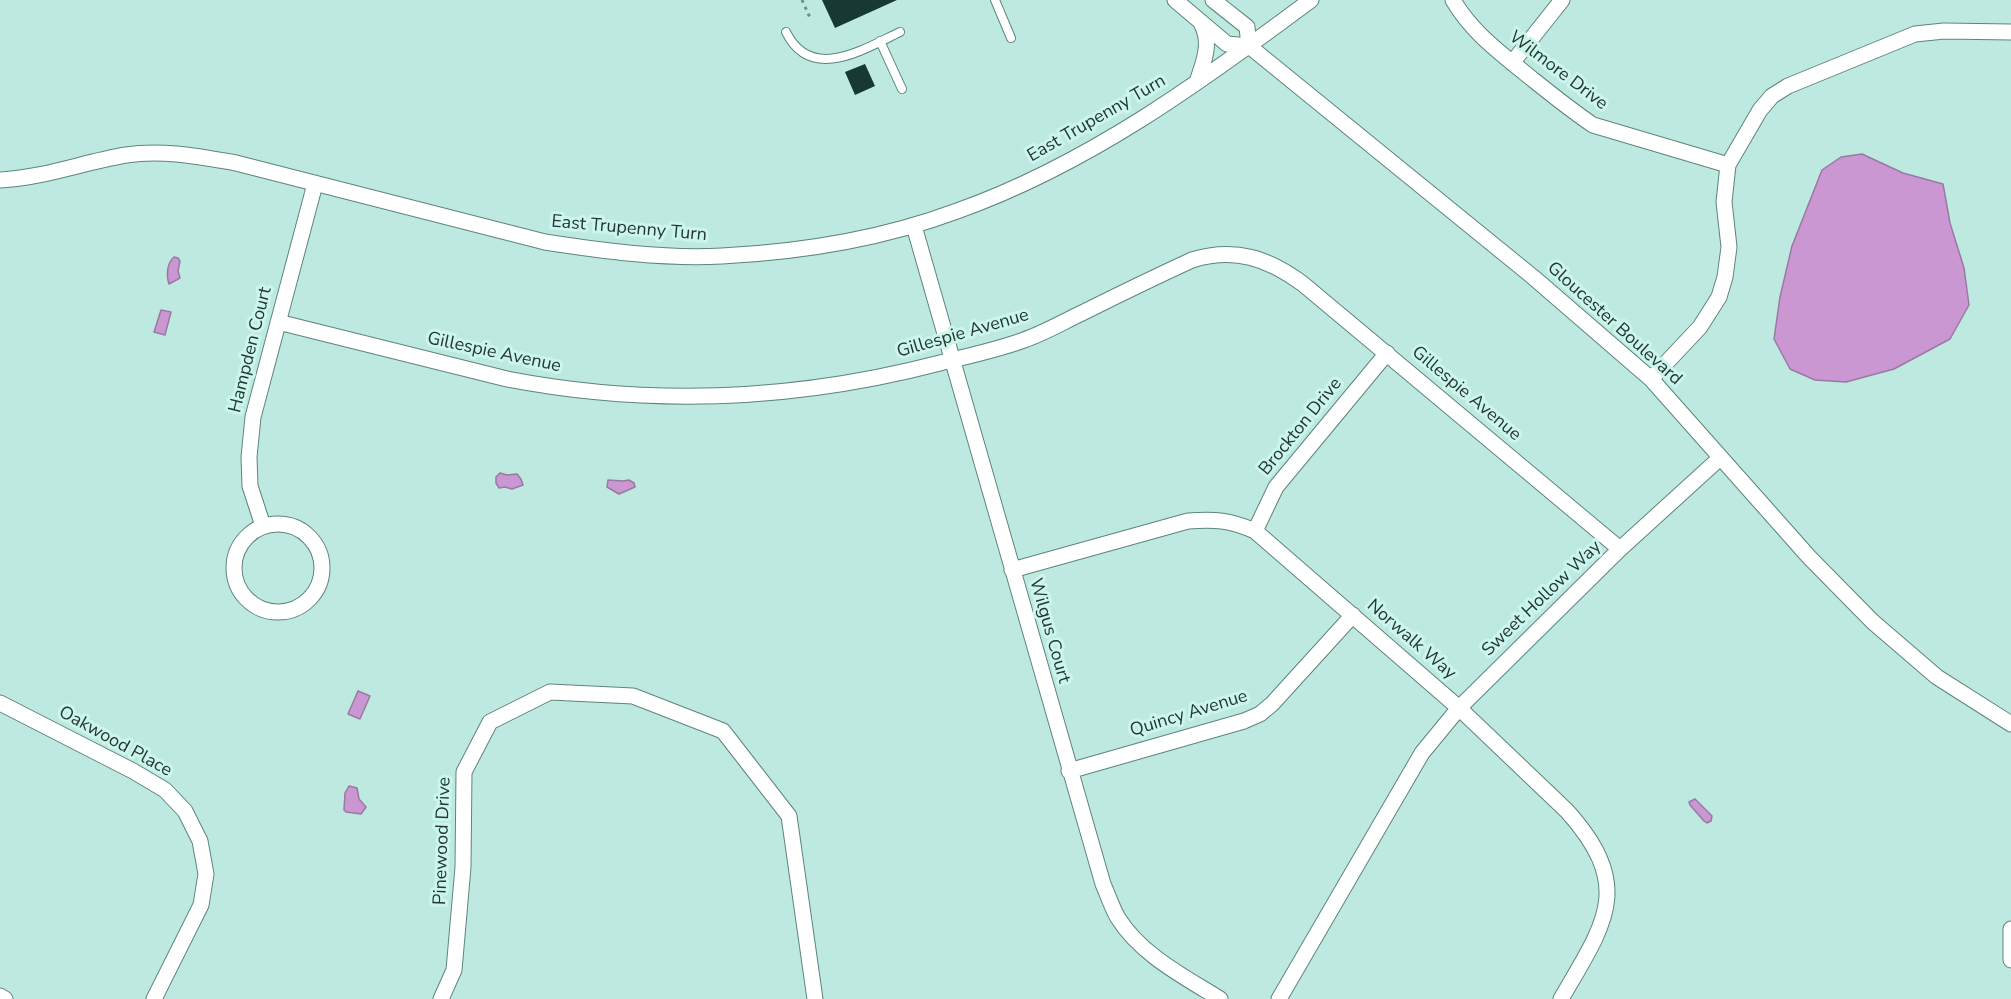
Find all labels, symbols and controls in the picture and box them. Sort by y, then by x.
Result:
street label: Wilmore Drive [1504,27,1612,115]
street label: East Trupenny Turn [1024,71,1170,167]
street label: East Trupenny Turn [550,211,708,247]
street label: Gloucester Boulevard [1542,258,1686,390]
street label: Hampden Court [225,285,277,415]
street label: Gillespie Avenue [895,305,1031,363]
street label: Gillespie Avenue [425,328,563,378]
street label: Gillespie Avenue [1407,342,1525,446]
street label: Brockton Drive [1255,374,1347,480]
street label: Sweet Hollow Way [1478,537,1606,661]
street label: Wilgus Court [1024,576,1074,686]
street label: Norwalk Way [1362,595,1460,685]
street label: Quincy Avenue [1128,686,1250,742]
street label: Oakwood Place [55,702,175,782]
street label: Pinewood Drive [430,777,456,905]

